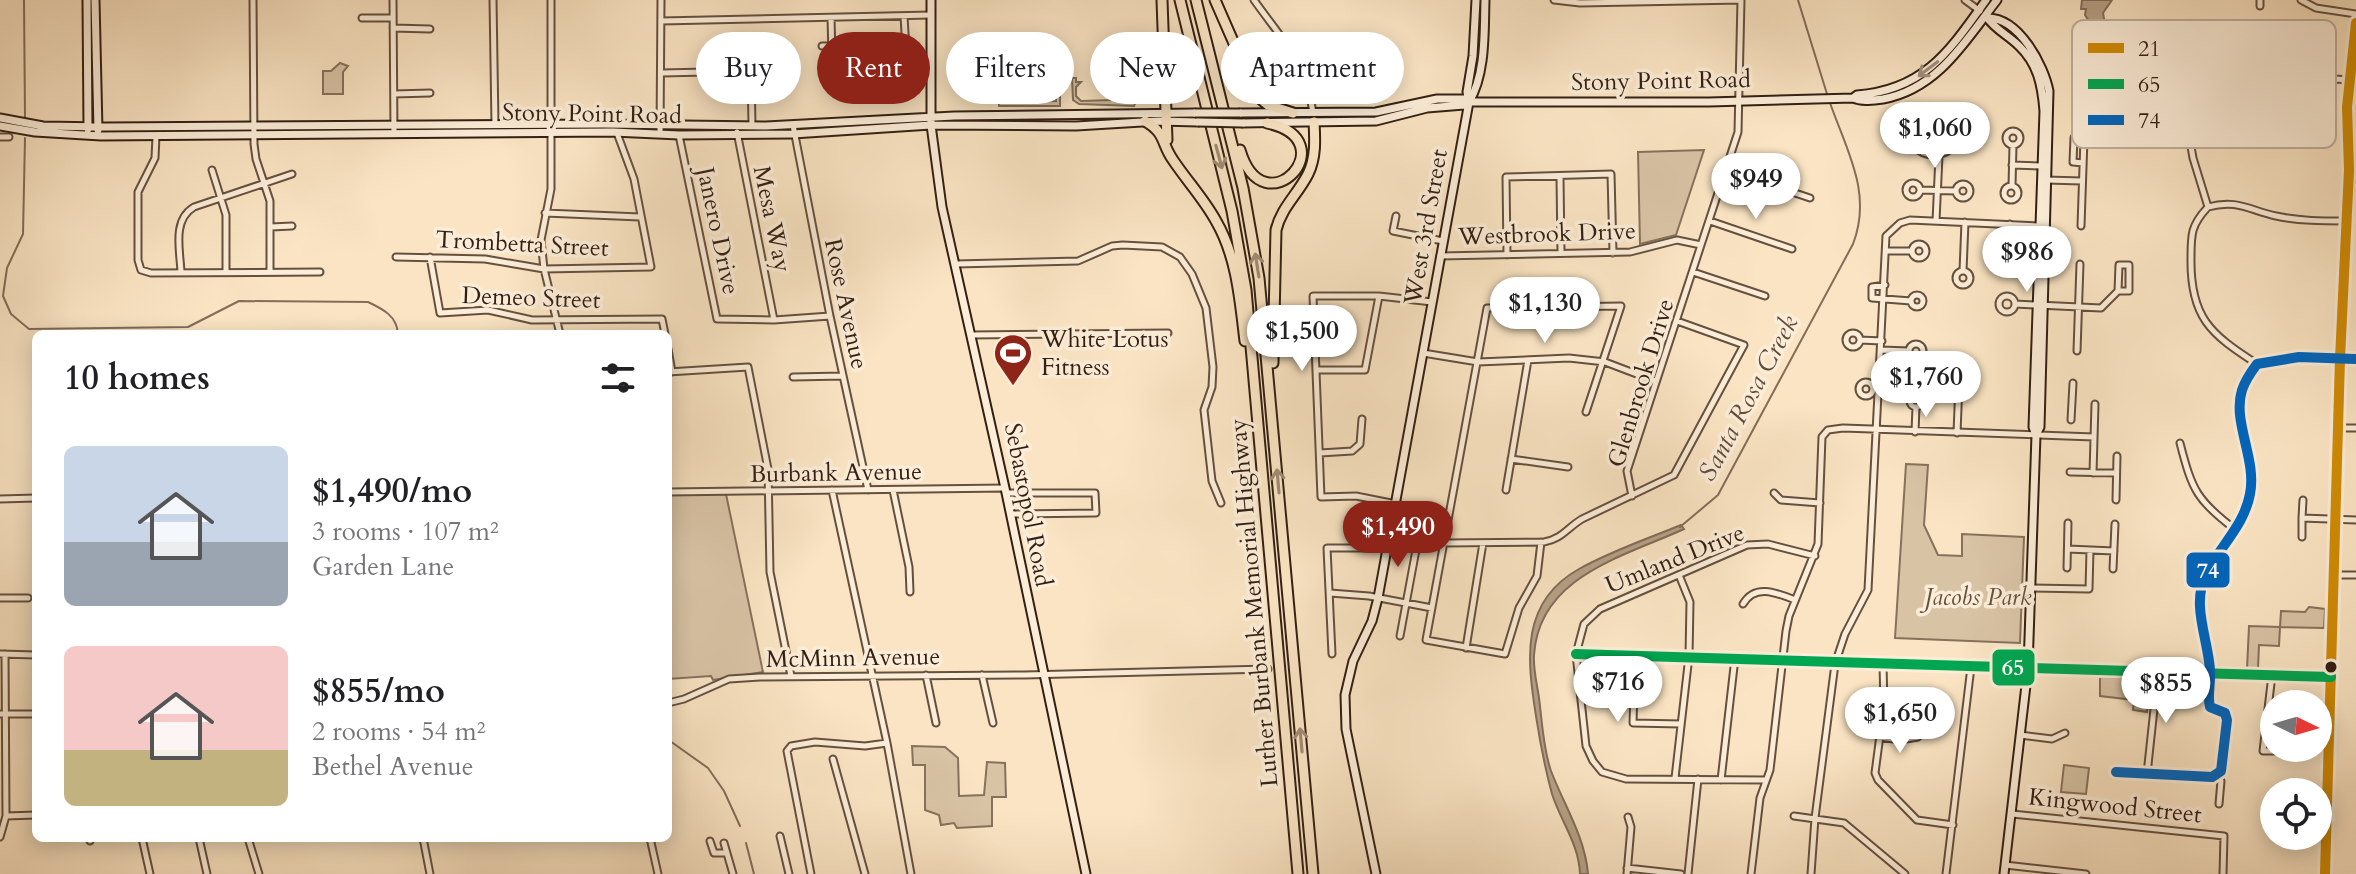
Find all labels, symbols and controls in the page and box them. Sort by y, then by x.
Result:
legend [2072,20,2336,148]
chip: Buy [696,32,801,104]
chip: Rent [817,32,930,104]
chip: Filters [946,32,1074,104]
chip: New [1090,32,1205,104]
chip: Apartment [1221,32,1404,104]
text: 21 [2138,34,2161,64]
one-way arrow [1918,60,1939,77]
street label: Stony Point Road [1571,63,1751,99]
text: 65 [2138,70,2161,100]
street label: Stony Point Road [502,96,682,132]
pin: $1,060 [1870,102,2000,170]
text: 74 [2138,106,2161,136]
text: $1,060 [1898,110,1972,145]
one-way arrow [1213,144,1228,170]
street label: West 3rd Street [1396,146,1456,308]
pin: $949 [1709,153,1803,221]
street label: Janero Drive [688,161,748,298]
text: $949 [1729,161,1783,196]
street label: Mesa Way [745,163,799,276]
street label: Westbrook Drive [1457,214,1636,254]
street label: Trombetta Street [435,223,610,265]
pin: $986 [1980,226,2074,294]
text: $986 [2000,234,2054,269]
street label: Rose Avenue [816,236,876,372]
one-way arrow [1249,253,1264,278]
pin: $1,130 [1480,277,1610,345]
street label: Demeo Street [461,279,601,317]
text: $1,130 [1508,285,1582,320]
street label: Glenbrook Drive [1600,295,1682,471]
pin: $1,500 [1237,305,1367,373]
water label: Santa Rosa Creek [1690,309,1806,487]
text: $1,500 [1265,313,1339,348]
place label: White Lotus Fitness [1040,323,1169,384]
sports icon: White Lotus Fitness [992,332,1034,387]
pin: $1,760 [1861,351,1991,419]
text: 10 homes [64,355,210,401]
icon: filters [596,356,640,400]
text: $1,760 [1889,359,1963,394]
street label: Luther Burbank Memorial Highway [1221,417,1287,789]
street label: Sebastopol Road [996,420,1060,590]
street label: Burbank Avenue [750,455,922,491]
text: $1,490/mo [312,468,472,514]
one-way arrow [1270,468,1285,495]
icon: home [128,478,224,574]
pin: $1,490 [1333,501,1463,569]
text: $1,490 [1361,509,1435,544]
text: 3 rooms · 107 m² [312,514,499,549]
street label: Umland Drive [1601,516,1749,602]
text: Garden Lane [312,549,454,584]
line badge: 74 [2185,551,2231,589]
text: 74 [2197,556,2219,586]
park label: Jacobs Park [1919,581,2032,614]
street label: McMinn Avenue [765,640,941,676]
line badge: 65 [1991,648,2036,687]
text: 65 [2002,653,2024,683]
pin: $716 [1571,656,1665,724]
pin: $855 [2119,657,2213,725]
unlabelled marker [2323,659,2339,675]
text: $716 [1591,664,1645,699]
text: $855 [2139,665,2193,700]
text: $855/mo [312,668,445,714]
icon: home [128,678,224,774]
pin: $1,650 [1835,687,1965,755]
north arrow [2260,690,2332,762]
map controls [2260,690,2332,850]
text: $1,650 [1863,695,1937,730]
text: 2 rooms · 54 m² [312,714,485,749]
one-way arrow [1294,727,1309,754]
text: Bethel Avenue [312,749,474,784]
button: locate [2260,778,2332,850]
street label: Kingwood Street [2027,781,2204,832]

